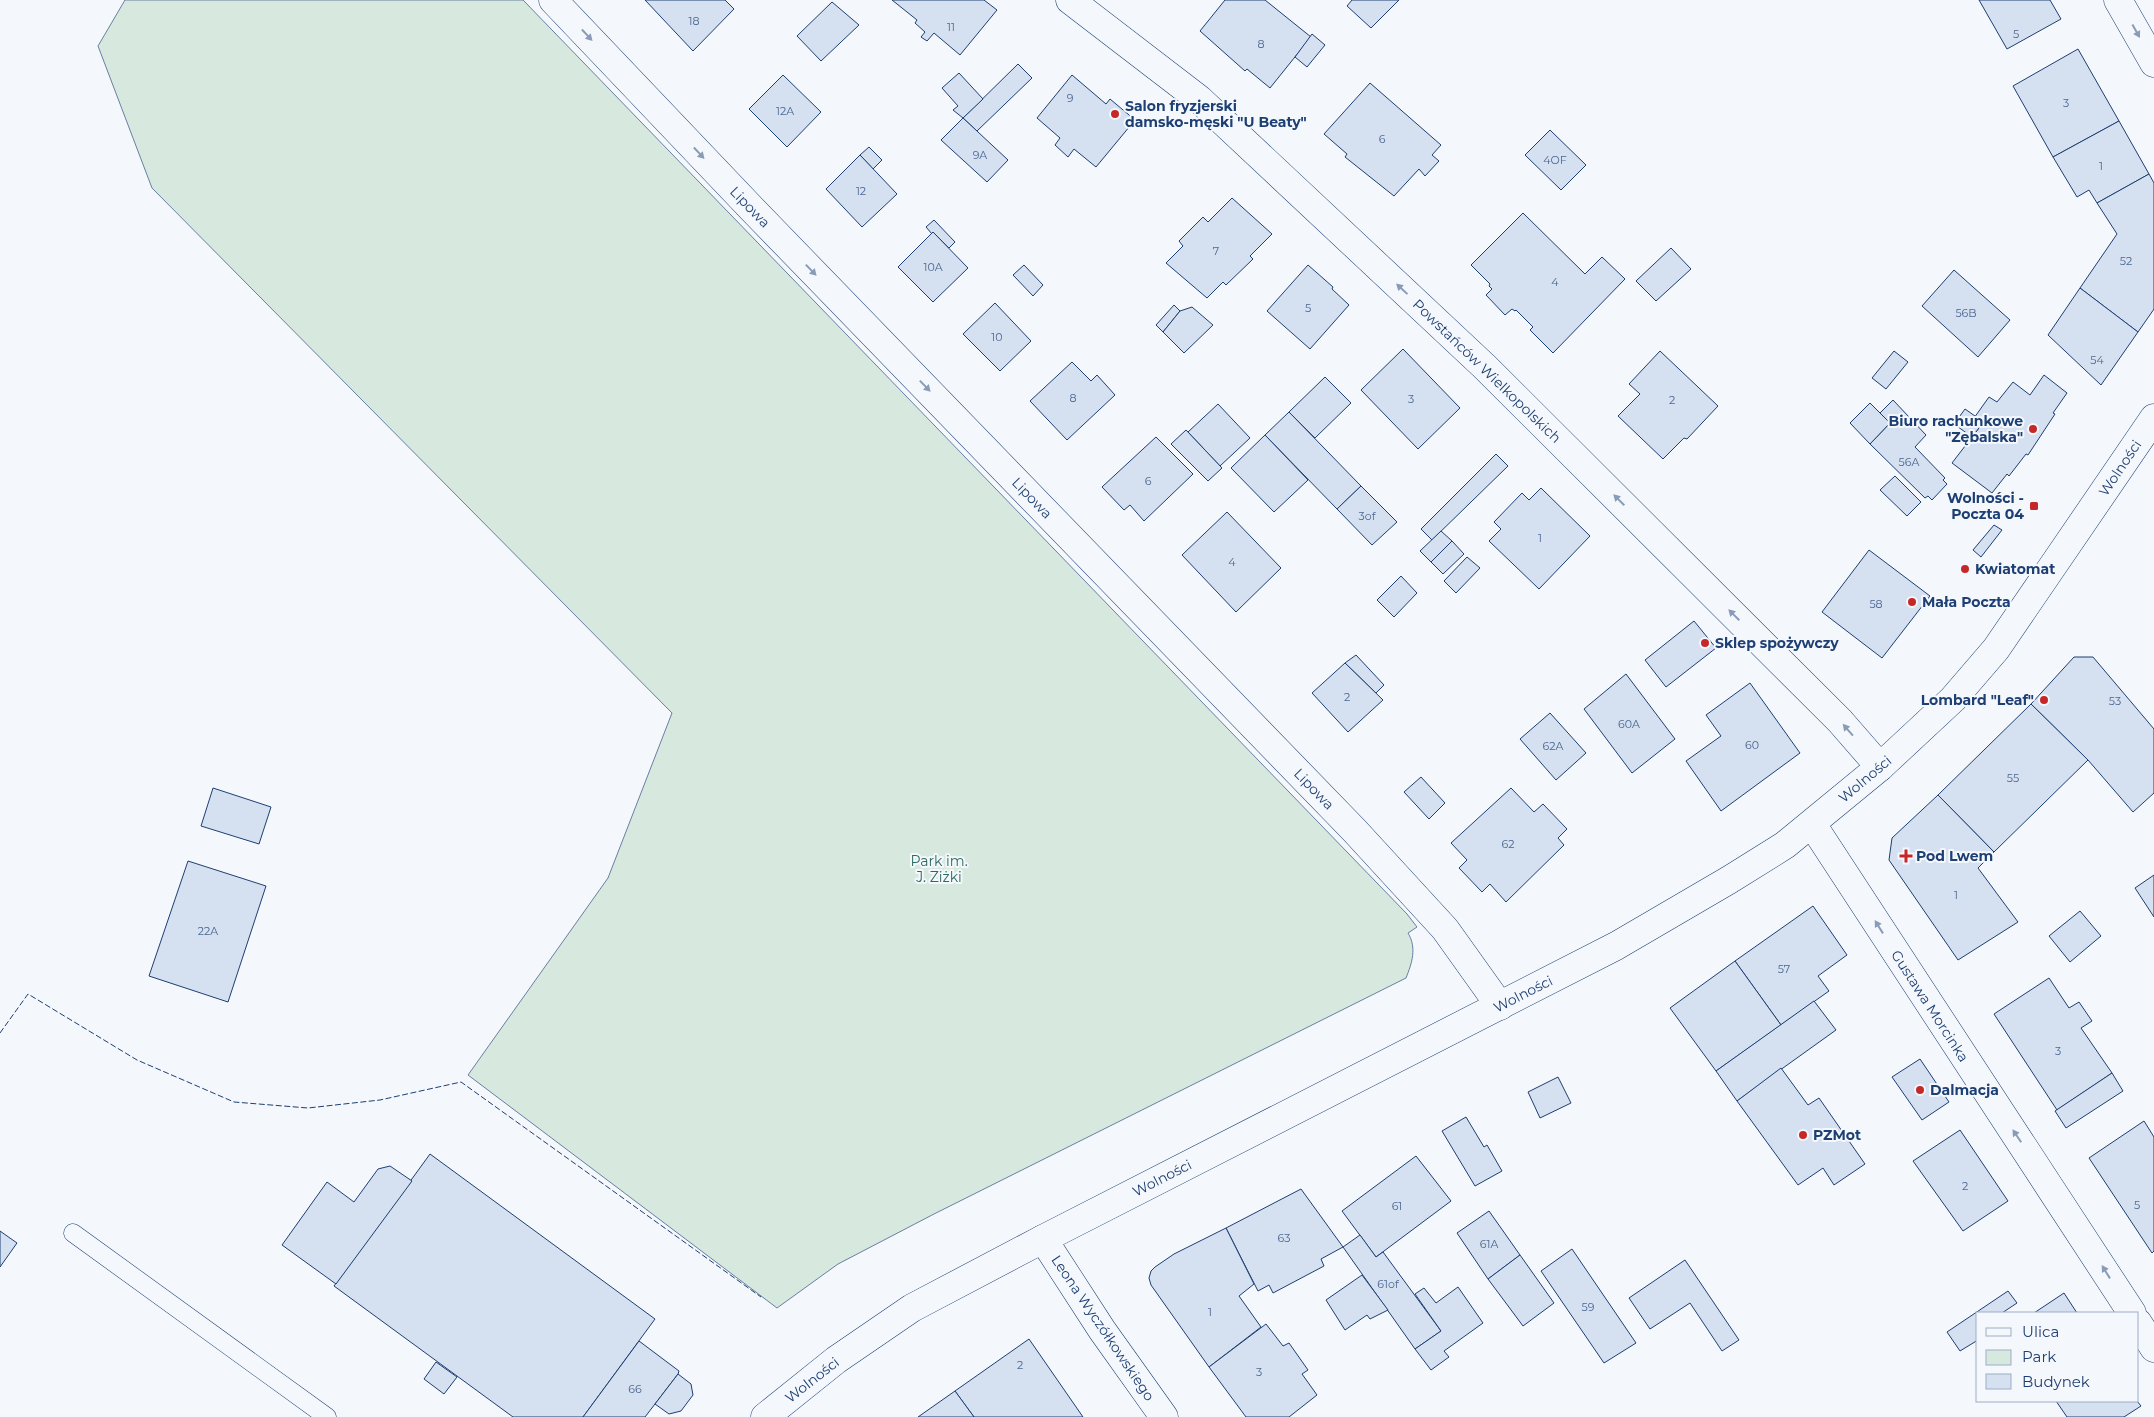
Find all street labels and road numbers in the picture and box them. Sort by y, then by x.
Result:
street label: Lipowa [726,183,774,231]
street label: Powstańców Wielkopolskich [1409,295,1565,447]
street label: Wolności [2095,436,2145,500]
street label: Lipowa [1008,474,1056,522]
street label: Wolności [1835,752,1895,806]
street label: Lipowa [1290,765,1338,813]
street label: Gustawa Morcinka [1887,947,1973,1065]
street label: Wolności [1490,971,1556,1017]
street label: Wolności [1129,1155,1195,1201]
street label: Leona Wyczółkowskiego [1047,1252,1159,1404]
street label: Wolności [781,1353,843,1407]

